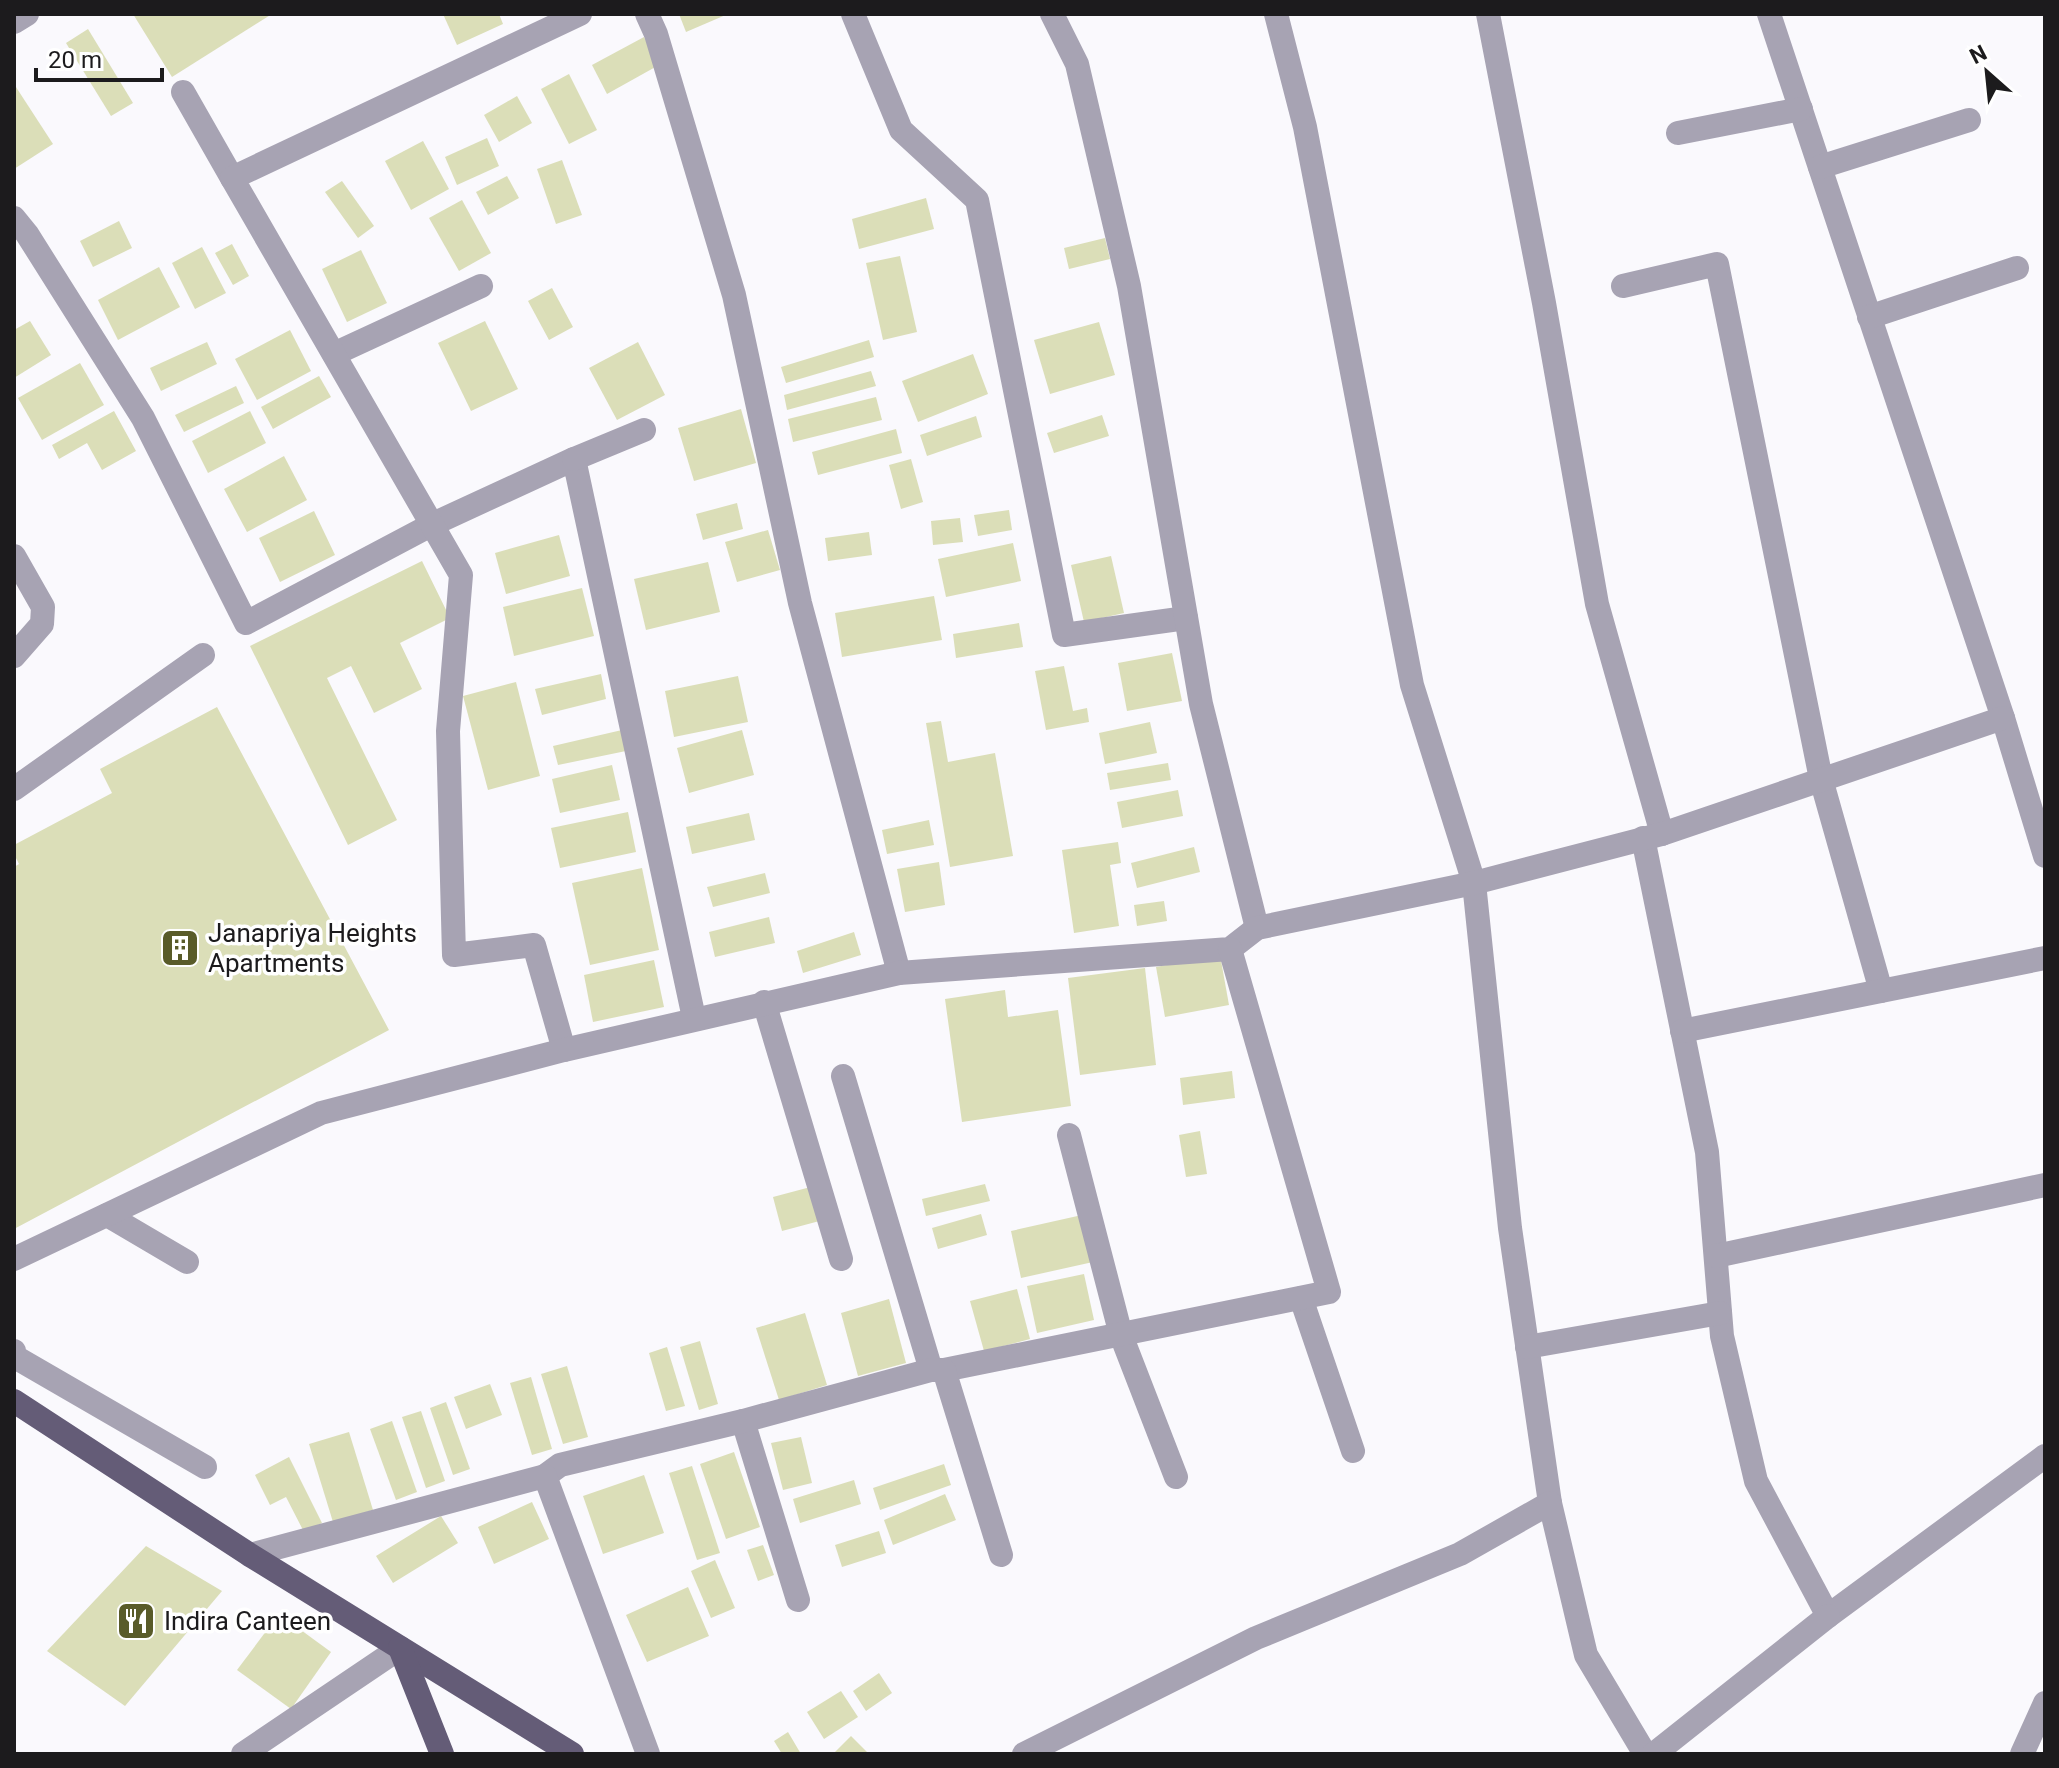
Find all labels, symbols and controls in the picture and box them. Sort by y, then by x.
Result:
scale bar [36,32,162,82]
north arrow [1947,32,2027,112]
text: N [1966,40,1991,69]
text: 20 m [48,46,102,74]
place label: Janapriya Heights Apartments [208,918,417,978]
building icon: Janapriya Heights Apartments [159,927,201,969]
restaurant icon: Indira Canteen [115,1600,157,1642]
place label: Indira Canteen [164,1606,331,1636]

